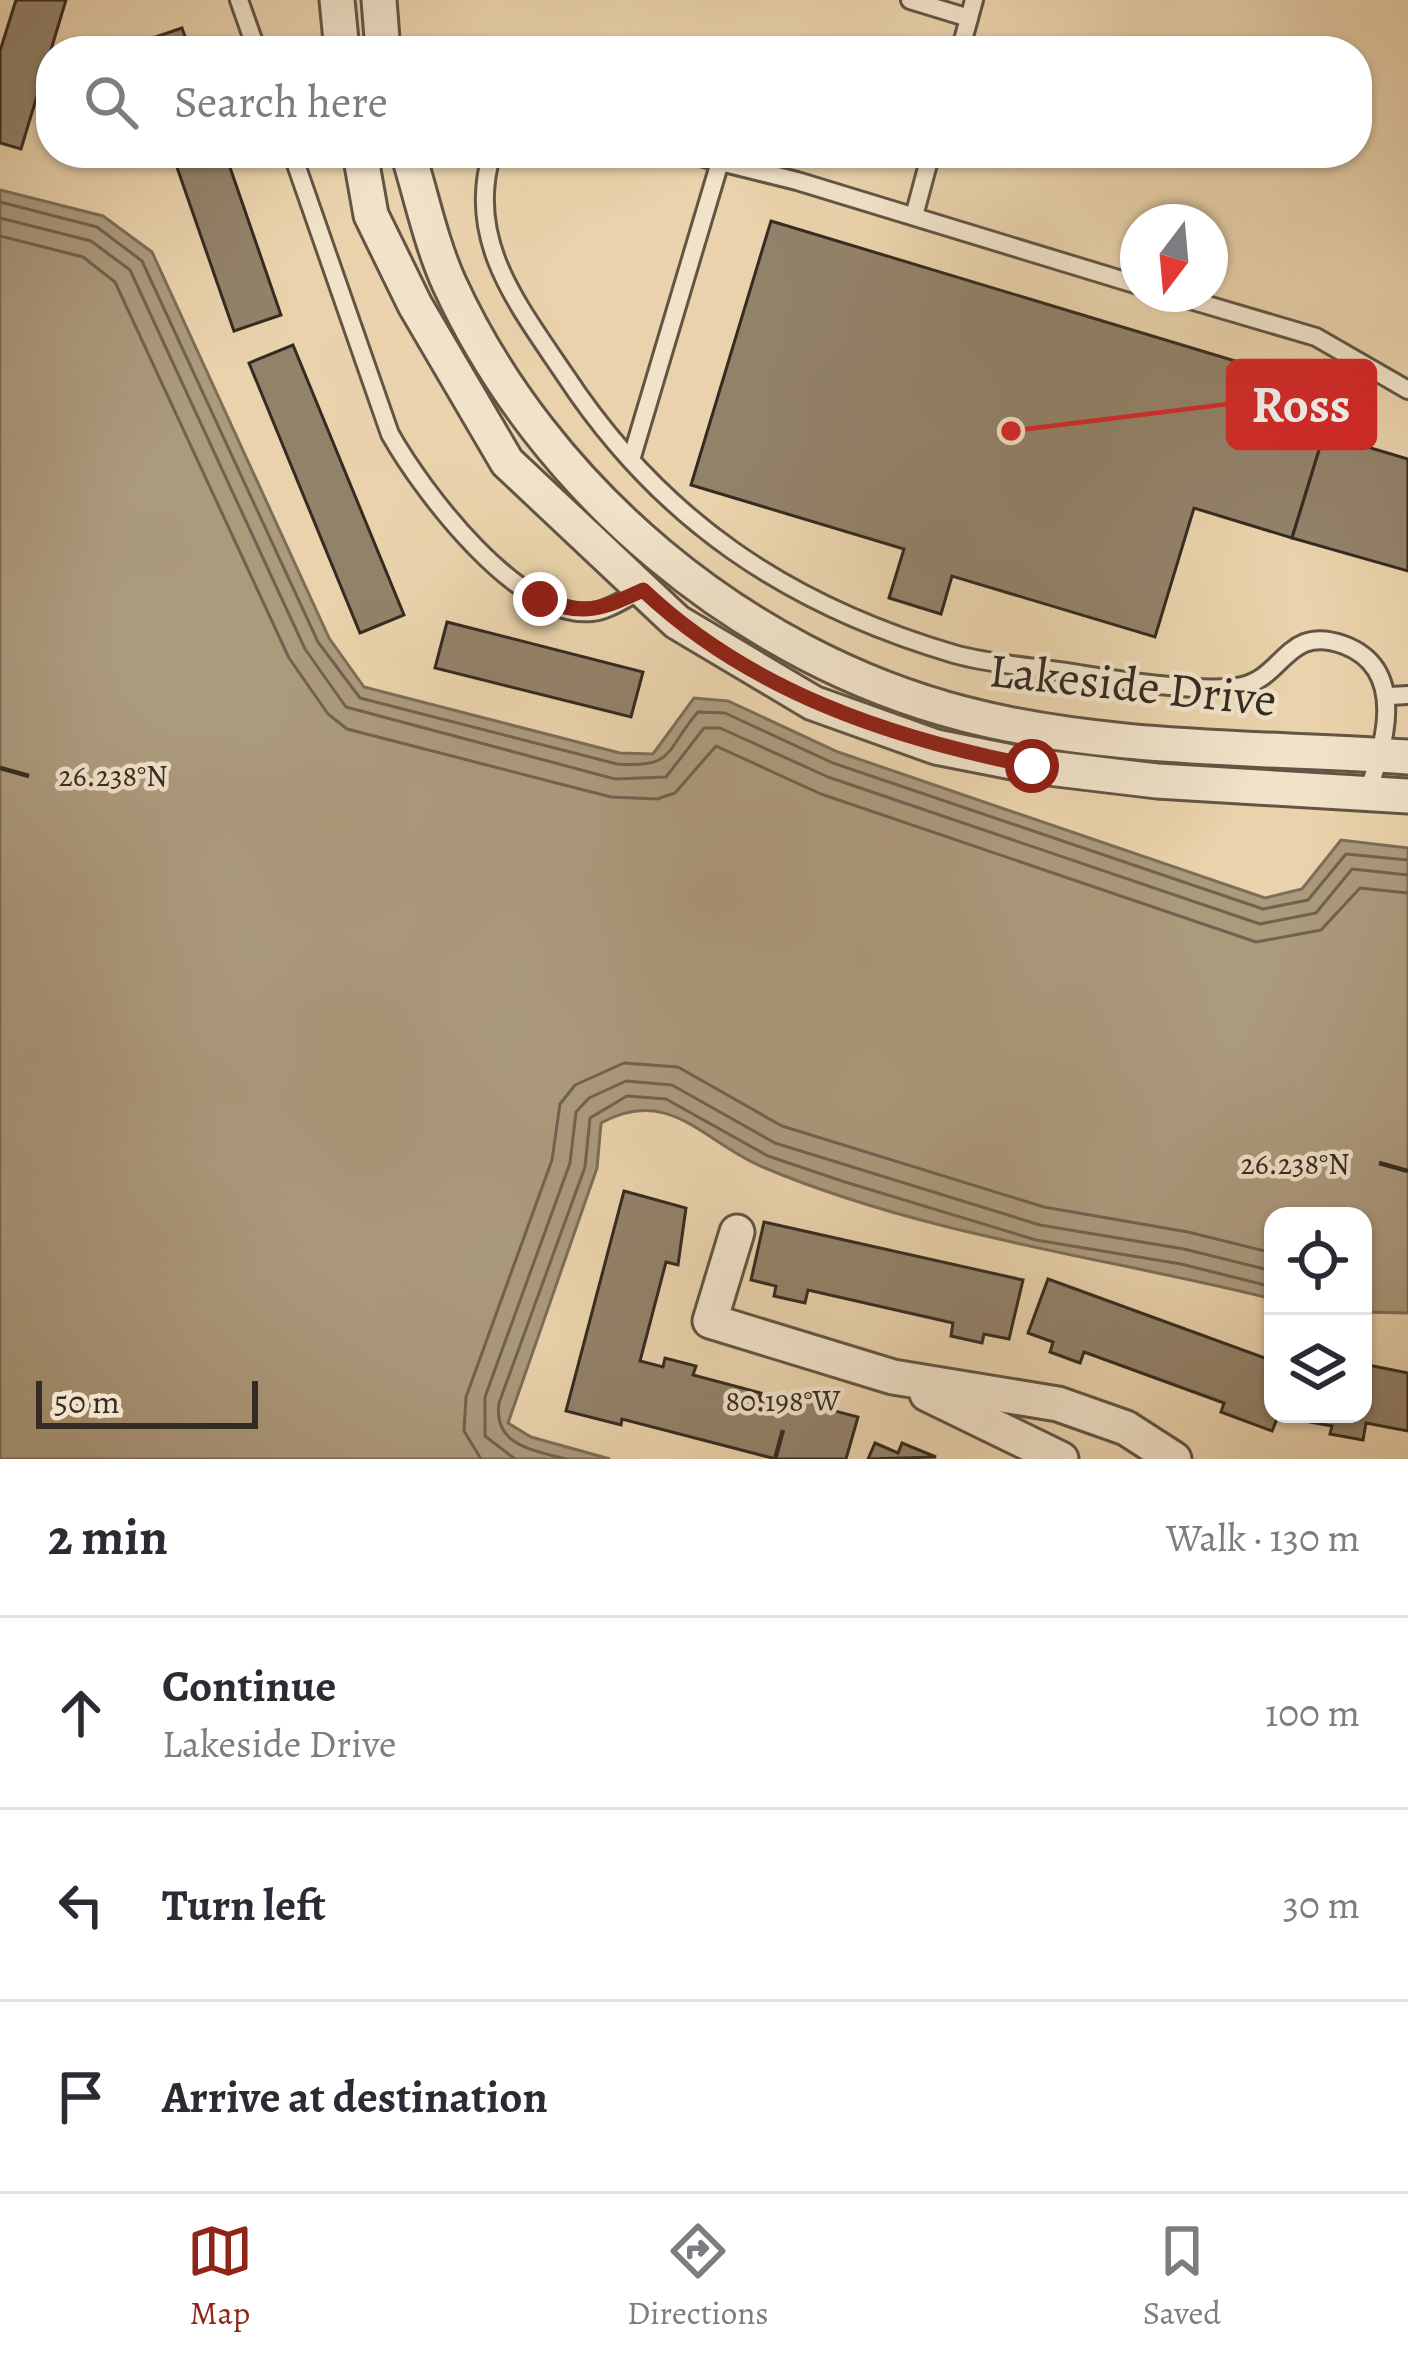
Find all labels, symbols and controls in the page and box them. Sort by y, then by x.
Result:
search box [36,36,1372,168]
icon: search [78,69,144,135]
text: Search here [174,71,388,133]
north arrow [1120,204,1228,312]
callout: Ross [1228,361,1375,448]
text: Ross [1251,370,1351,440]
route end [513,572,567,626]
street label: Lakeside Drive [986,637,1280,733]
route start [1005,739,1059,793]
text: 26.238°N [58,756,168,796]
text: 26.238°N [1240,1144,1350,1184]
map controls [1264,1207,1372,1423]
button: locate [1264,1207,1372,1315]
button: layers [1264,1315,1372,1423]
scale bar [36,1375,258,1428]
text: 50 m [54,1379,120,1424]
text: 80.198°W [725,1381,841,1421]
text: 2 min [48,1502,168,1572]
text: Walk · 130 m [1166,1511,1360,1564]
text: Continue [162,1655,336,1717]
icon: ahead [48,1680,114,1746]
text: 100 m [1265,1686,1360,1739]
text: Lakeside Drive [162,1717,396,1770]
icon: left [48,1872,114,1938]
text: Turn left [162,1874,326,1936]
text: 30 m [1283,1878,1360,1931]
icon: arrive [48,2064,114,2130]
text: Arrive at destination [162,2066,548,2128]
tab: Map [187,2218,253,2335]
tab: Directions [627,2218,769,2335]
tab: Saved [1143,2218,1221,2335]

